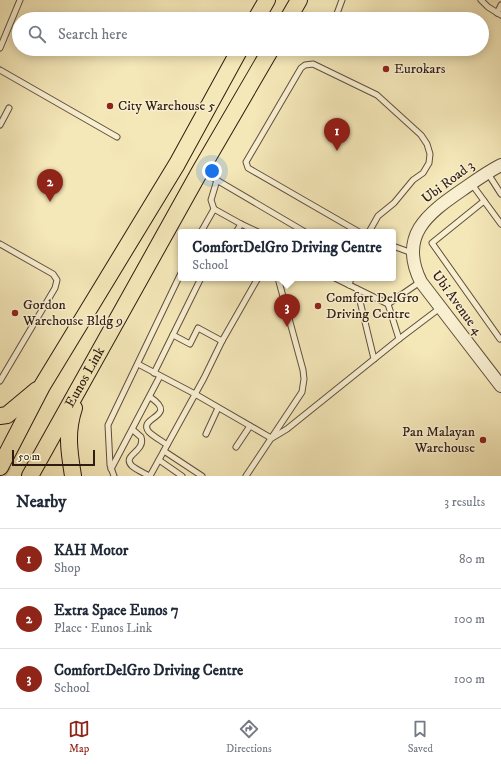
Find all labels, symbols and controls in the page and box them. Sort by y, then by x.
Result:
search box [12,12,489,56]
icon: search [26,23,48,45]
text: Search here [58,25,127,44]
place label: Eurokars [394,60,446,78]
marker: Eurokars [381,64,391,74]
place label: City Warehouse 5 [118,97,215,115]
marker: City Warehouse 5 [105,101,115,111]
pin: 1 [324,118,350,151]
street label: Ubi Road 3 [418,156,478,208]
your location [202,161,222,181]
pin: 2 [37,169,63,202]
popup [178,229,396,281]
text: ComfortDelGro Driving Centre [192,238,382,257]
text: School [192,257,228,273]
street label: Ubi Avenue 4 [428,267,487,340]
place label: Comfort DelGro Driving Centre [326,289,419,323]
pin: 3 [274,294,300,327]
place label: Gordon Warehouse Bldg 9 [22,296,123,330]
marker: Comfort DelGro Driving Centre [313,301,323,311]
marker: Gordon Warehouse Bldg 9 [10,308,20,318]
street label: Eunos Link [61,344,109,411]
place label: Pan Malayan Warehouse [402,423,476,457]
marker: Pan Malayan Warehouse [478,435,488,445]
scale bar [12,448,95,467]
text: 50 m [18,450,40,464]
text: Nearby [16,491,66,513]
text: 3 results [444,494,485,510]
text: KAH Motor [54,541,128,560]
text: 1 [27,551,31,567]
text: 80 m [459,551,485,567]
text: Shop [54,560,80,576]
text: Extra Space Eunos 7 [54,601,179,620]
text: 2 [26,611,32,627]
text: 100 m [454,611,485,627]
text: Place · Eunos Link [54,620,152,636]
text: ComfortDelGro Driving Centre [54,661,243,680]
text: 3 [27,671,31,687]
text: 100 m [454,671,485,687]
text: School [54,680,90,696]
tab: Map [68,718,90,756]
tab: Directions [226,718,272,756]
tab: Saved [408,718,433,756]

